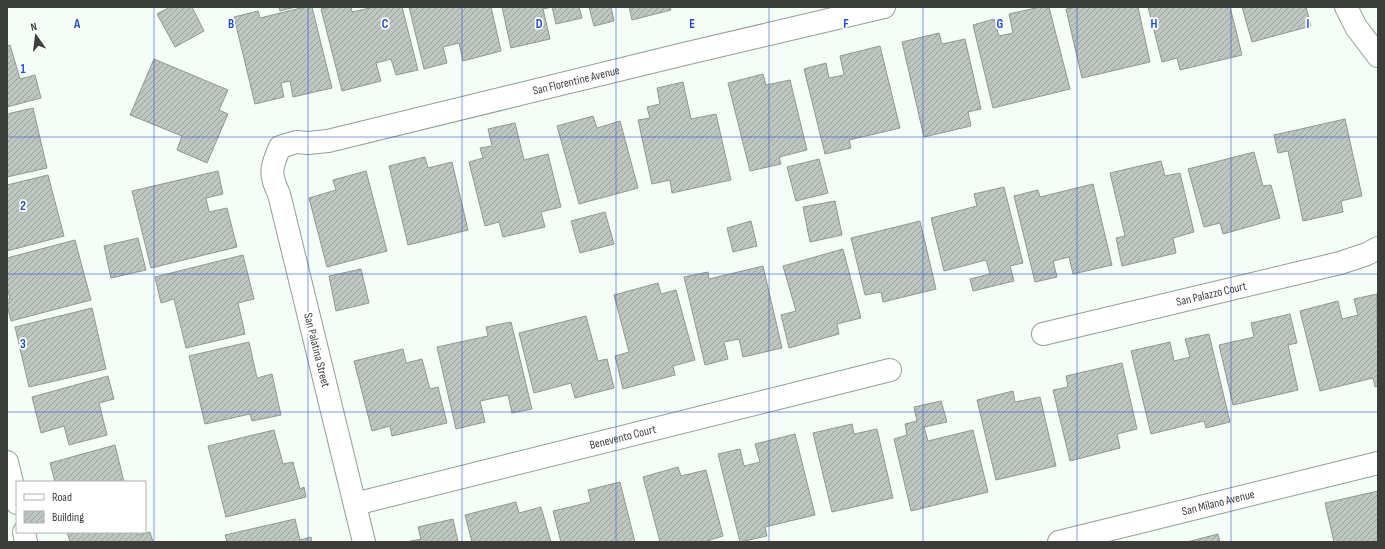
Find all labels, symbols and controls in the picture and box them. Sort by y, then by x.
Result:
north arrow [16,16,56,56]
text: A [73,16,81,32]
text: B [228,16,234,32]
text: C [382,16,389,32]
text: D [536,16,543,32]
text: E [689,16,695,32]
text: F [843,16,849,32]
text: G [997,16,1004,32]
text: H [1151,16,1158,32]
text: I [1307,16,1310,32]
text: N [29,20,38,34]
text: 1 [20,61,26,77]
street label: San Florentine Avenue [531,63,621,99]
text: 2 [20,198,26,214]
street label: San Palazzo Court [1175,279,1248,310]
street label: San Palatina Street [300,311,333,389]
text: 3 [20,336,26,352]
street label: Benevento Court [588,422,658,453]
legend [16,481,146,533]
street label: San Milano Avenue [1180,487,1256,519]
text: Road [52,490,72,505]
text: Building [52,510,84,525]

